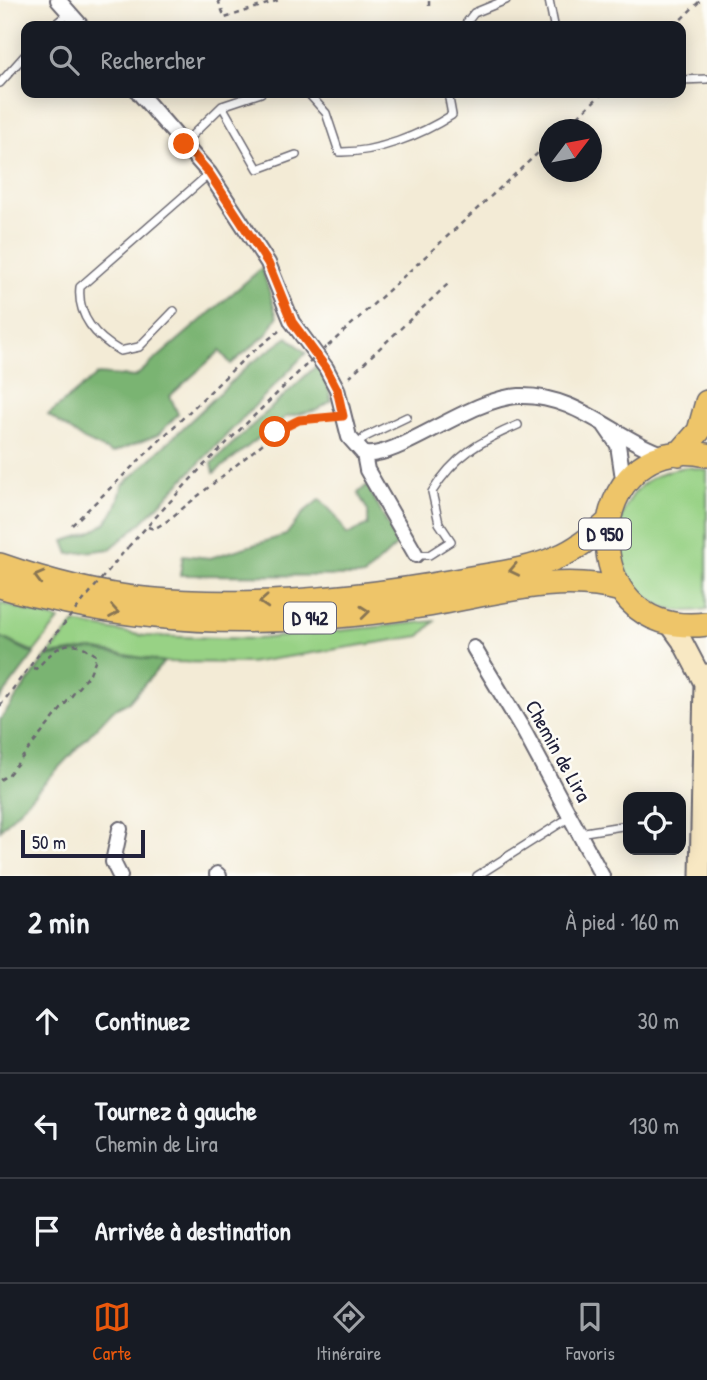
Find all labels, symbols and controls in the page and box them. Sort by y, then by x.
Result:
search box [21,21,686,98]
icon: search [45,41,83,79]
text: Rechercher [101,42,206,77]
north arrow [539,119,602,182]
route end [168,128,199,159]
route start [259,416,290,447]
road number: D 950 [579,519,631,550]
one-way arrow [508,562,520,577]
one-way arrow [33,571,45,585]
one-way arrow [258,595,269,610]
one-way arrow [108,603,120,618]
road number: D 942 [284,603,336,634]
one-way arrow [359,605,371,620]
street label: Chemin de Lira [519,695,598,807]
map controls [623,792,686,855]
button: locate [623,792,686,855]
scale bar [21,827,145,859]
text: 50 m [32,829,66,855]
text: 2 min [28,902,90,942]
text: À pied · 160 m [565,906,679,937]
icon: ahead [28,1002,66,1040]
text: Continuez [95,1003,190,1038]
text: 30 m [637,1005,679,1036]
text: Tournez à gauche [95,1093,257,1128]
icon: left [28,1107,66,1145]
text: 130 m [629,1110,679,1141]
text: Chemin de Lira [95,1128,218,1159]
icon: arrive [28,1212,66,1250]
text: Arrivée à destination [95,1213,291,1248]
tab: Carte [92,1298,132,1366]
tab: Itinéraire [316,1298,381,1366]
tab: Favoris [566,1298,615,1366]

